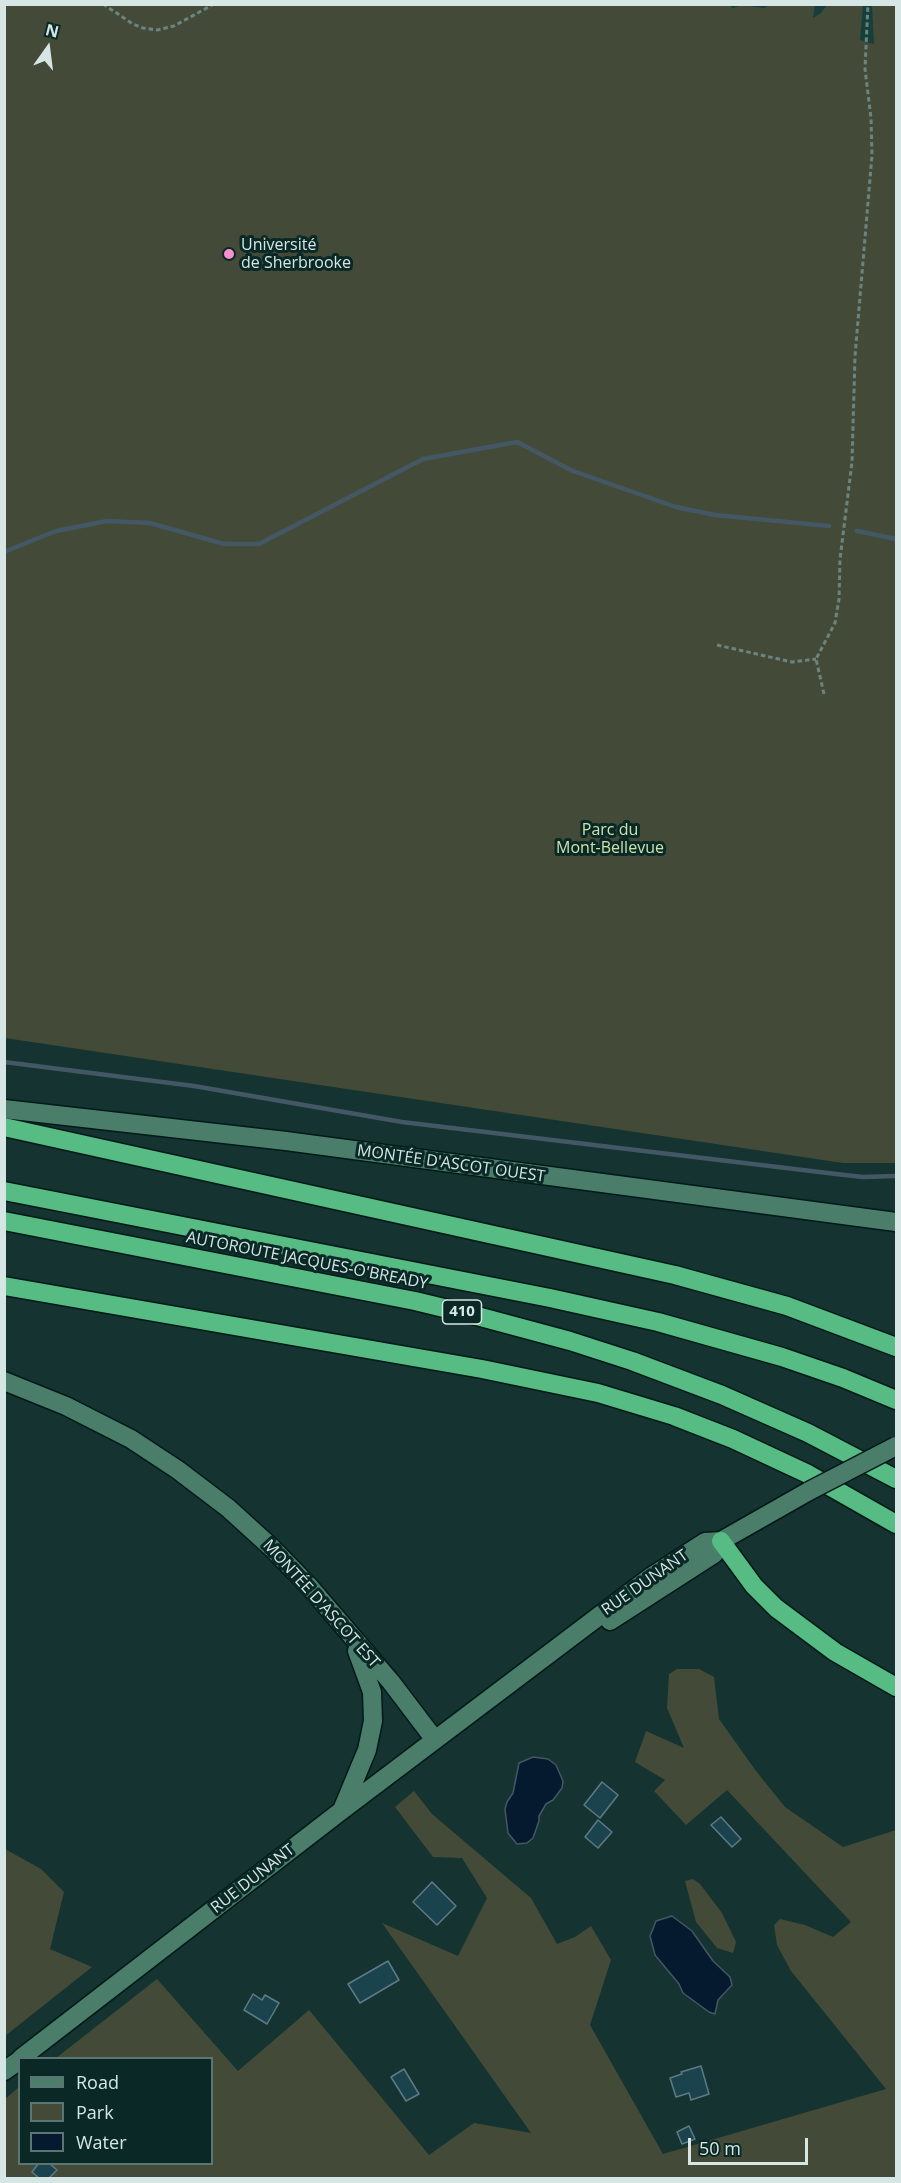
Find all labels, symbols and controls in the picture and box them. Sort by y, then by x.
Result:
north arrow [18,18,78,78]
text: N [43,18,61,43]
place label: Université de Sherbrooke [241,235,351,273]
marker: Université de Sherbrooke [222,247,236,261]
park label: Parc du Mont-Bellevue [556,820,664,858]
street label: MONTÉE D'ASCOT OUEST [356,1141,546,1187]
street label: AUTOROUTE JACQUES-O'BREADY [184,1228,430,1294]
road number: 410 [442,1300,482,1324]
street label: MONTÉE D'ASCOT EST [258,1536,384,1672]
street label: RUE DUNANT [598,1546,692,1620]
street label: RUE DUNANT [207,1840,299,1918]
legend [18,2057,213,2165]
text: Road [76,2070,119,2094]
text: Park [76,2100,114,2124]
scale bar [691,2126,811,2164]
text: Water [76,2130,127,2154]
text: 50 m [699,2136,741,2160]

